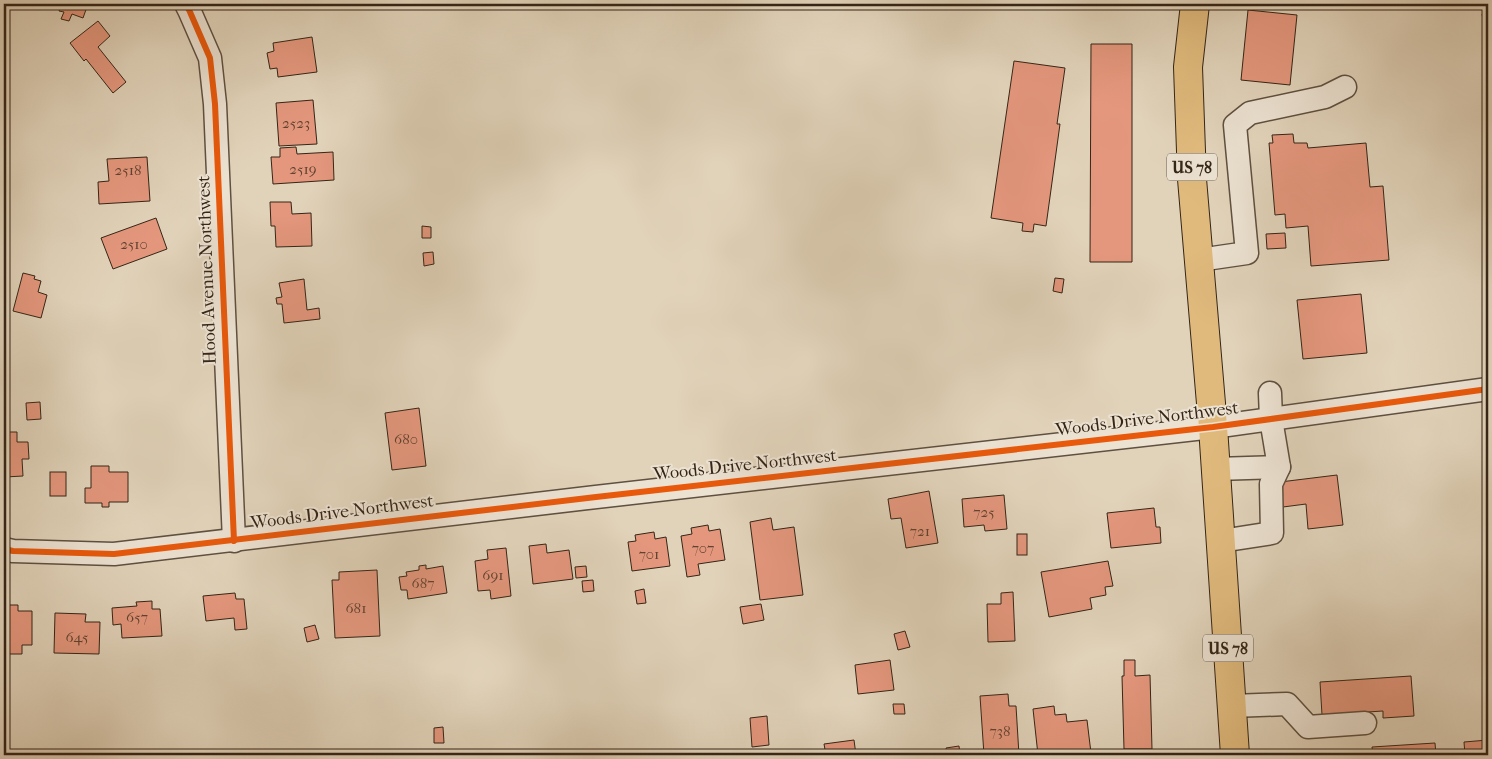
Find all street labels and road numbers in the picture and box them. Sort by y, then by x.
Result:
road number: US 78 [1167,154,1217,180]
street label: Hood Avenue Northwest [193,175,221,365]
street label: Woods Drive Northwest [1053,397,1240,441]
street label: Woods Drive Northwest [651,445,838,485]
street label: Woods Drive Northwest [248,490,435,534]
road number: US 78 [1203,634,1253,661]

